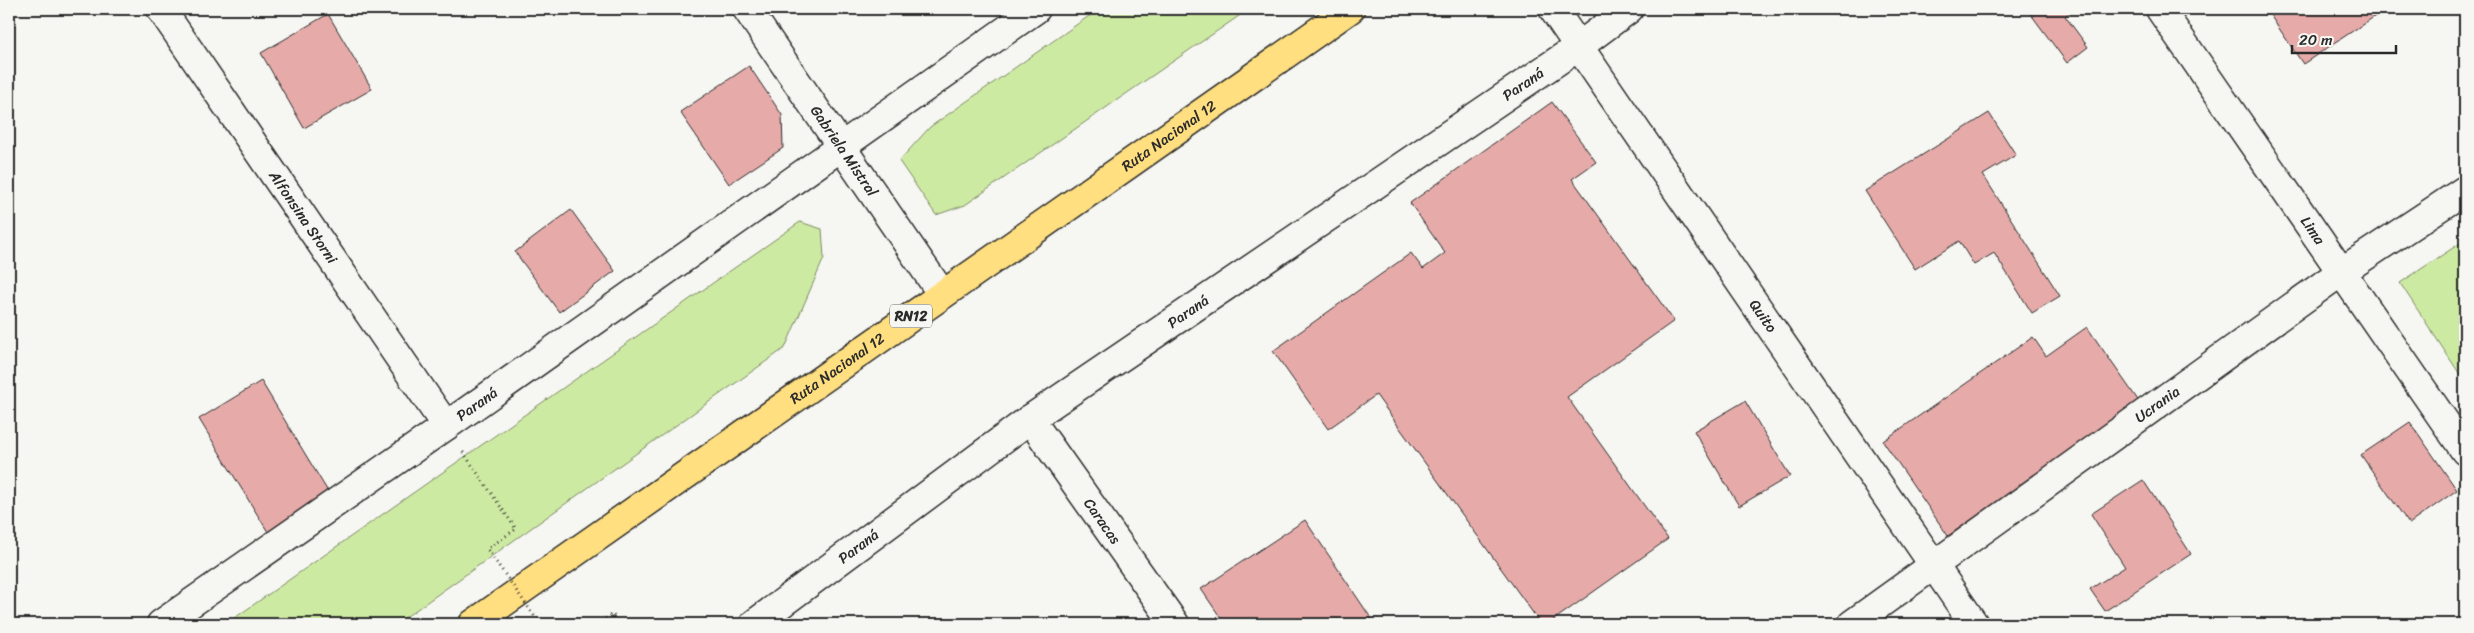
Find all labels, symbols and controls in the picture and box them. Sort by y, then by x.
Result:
scale bar [2292,22,2395,54]
text: 20 m [2299,27,2333,53]
street label: Paraná [1497,60,1550,108]
street label: Ruta Nacional 12 [1116,93,1222,179]
street label: Gabriela Mistral [803,100,885,203]
street label: Alfonsina Storni [261,164,345,270]
street label: Lima [2294,211,2332,251]
street label: Paraná [1162,288,1215,335]
street label: Quito [1742,294,1784,339]
road number: RN12 [890,304,932,328]
street label: Ruta Nacional 12 [784,326,891,411]
street label: Ucrania [2129,379,2186,430]
street label: Paraná [451,380,504,428]
street label: Caracas [1077,492,1128,550]
street label: Paraná [832,522,885,571]

